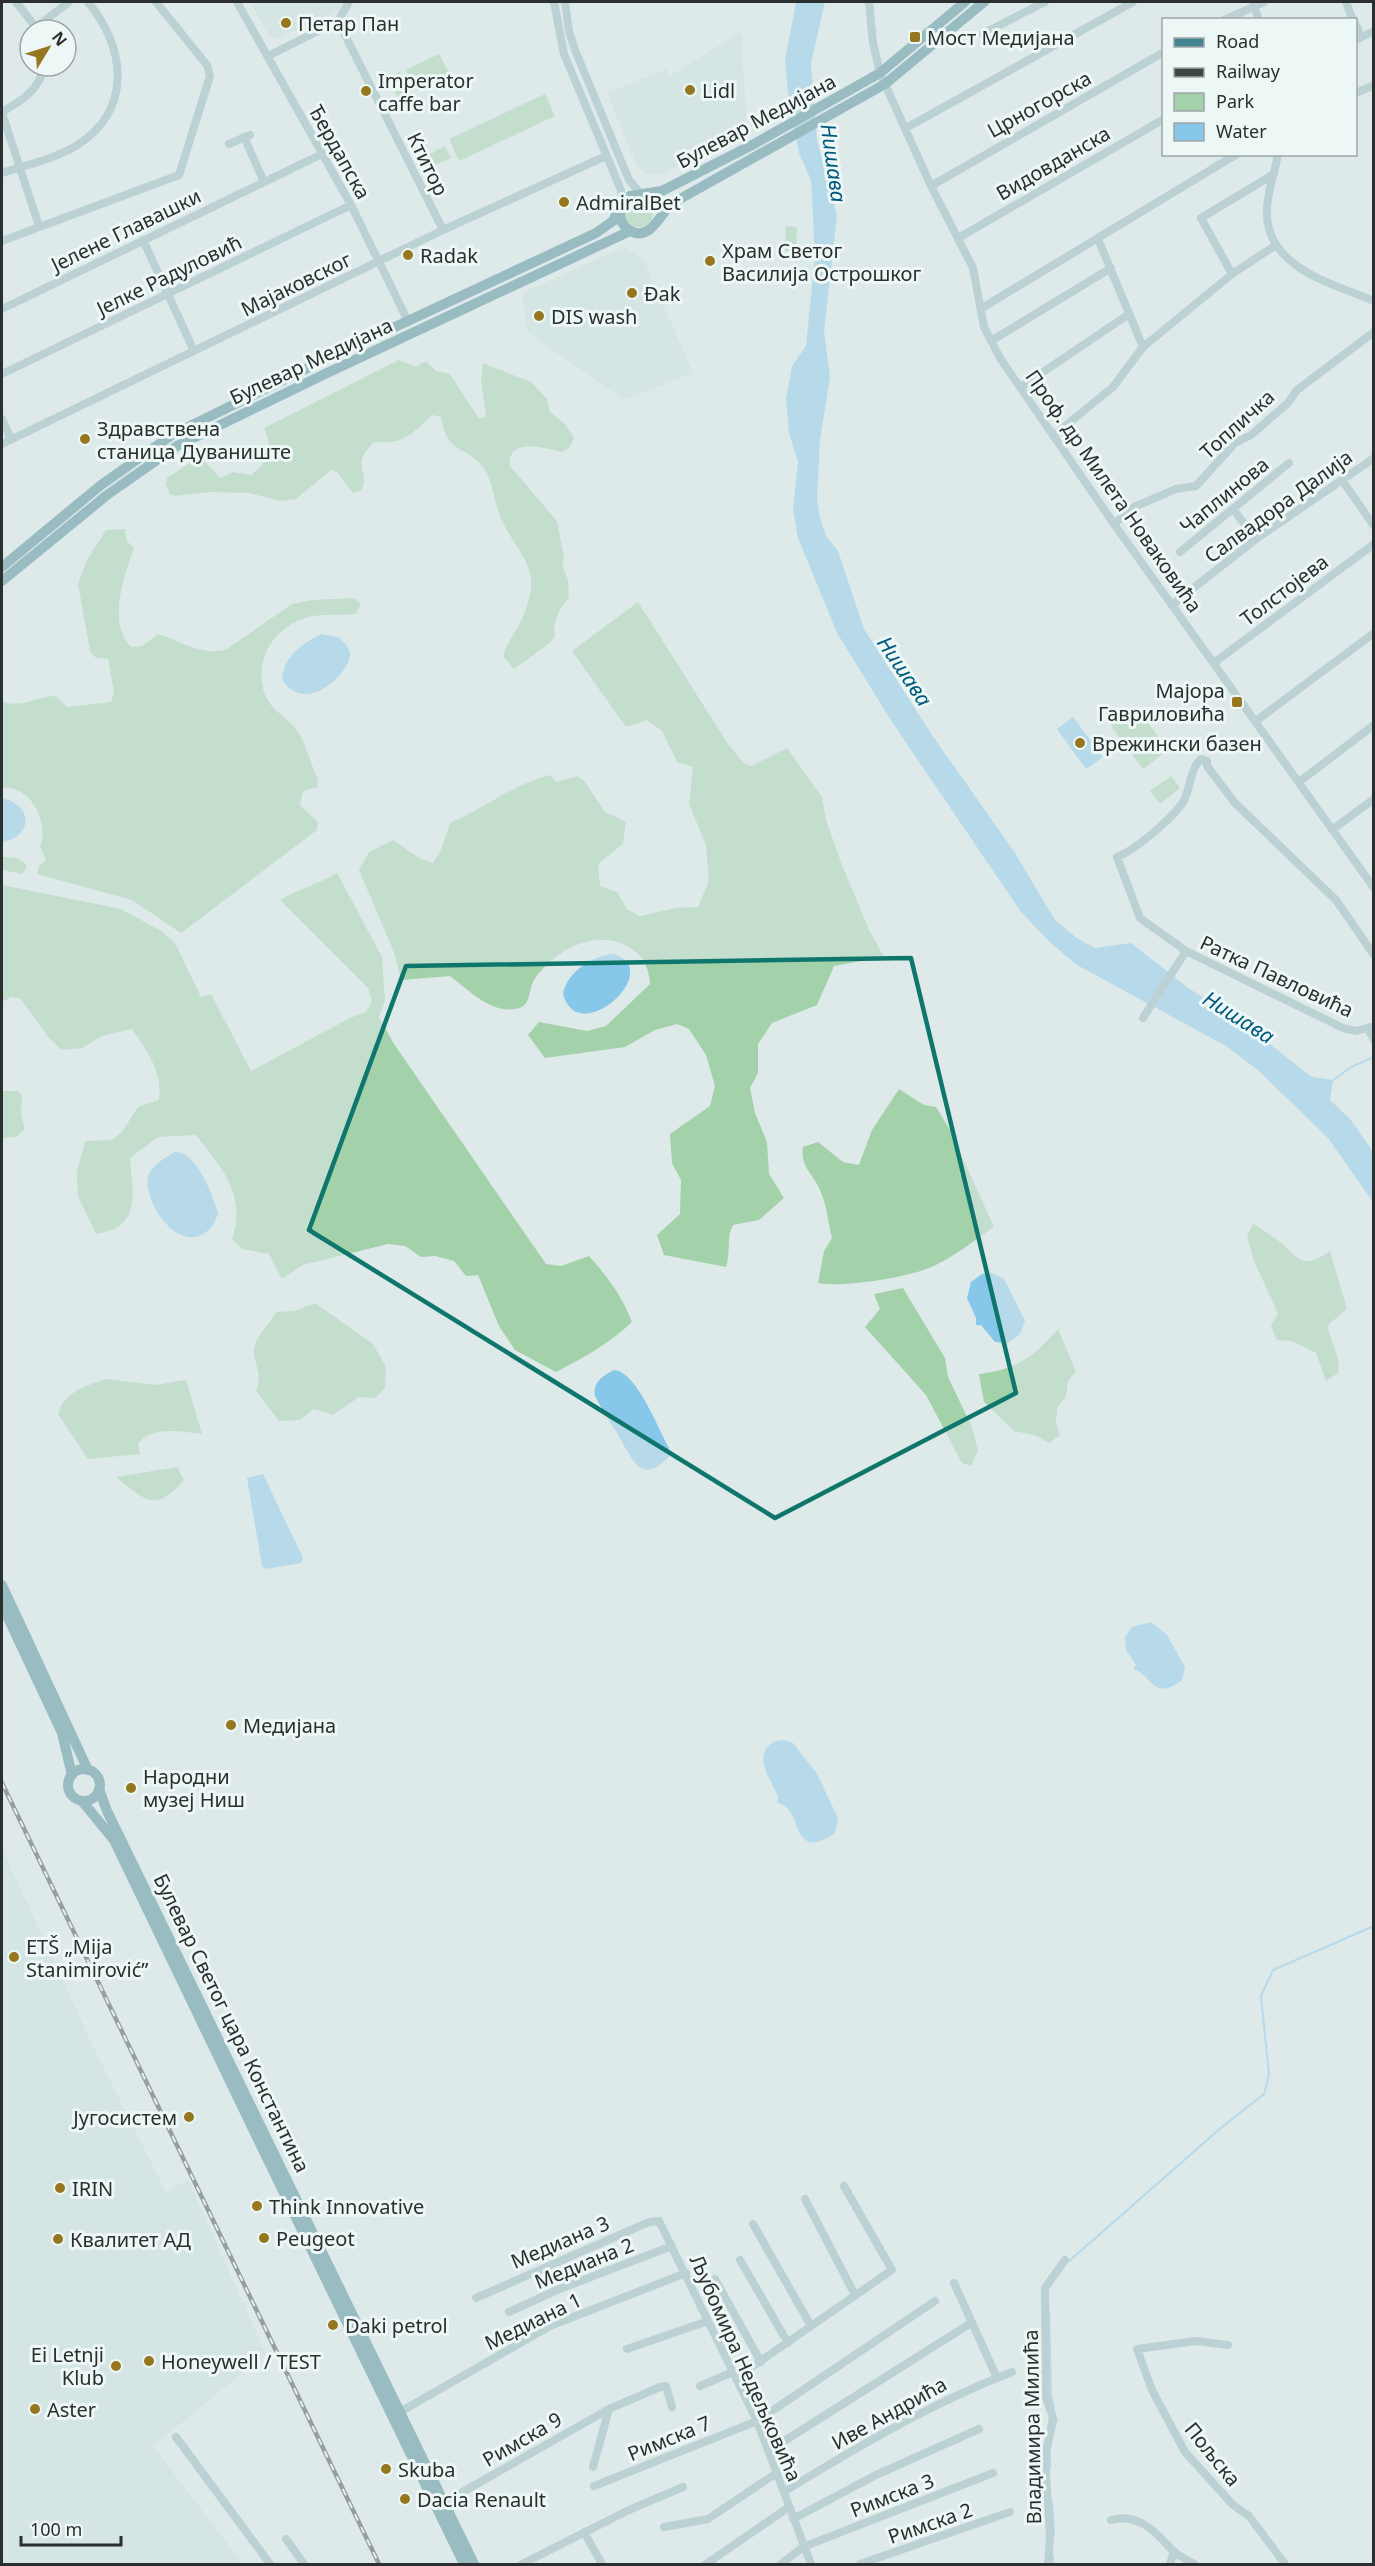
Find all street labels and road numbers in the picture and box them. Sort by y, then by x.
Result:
street label: Црногорска [982,64,1096,144]
street label: Булевар Медијана [672,68,840,174]
street label: Ђердапска [303,100,377,204]
street label: Видовданска [991,119,1115,207]
street label: Ктитор [401,128,455,200]
street label: Јелене Главашки [45,182,205,279]
street label: Јелке Радуловић [90,228,246,323]
street label: Мајаковског [236,246,356,322]
street label: Булевар Медијана [225,311,397,411]
street label: Проф. др Милета Новаковића [1020,364,1208,618]
street label: Топличка [1194,383,1280,465]
street label: Салвадора Далија [1199,443,1357,569]
street label: Чаплинова [1174,451,1274,539]
street label: Толстојева [1235,548,1333,632]
street label: Ратка Павловића [1196,929,1358,1023]
street label: Булевар Светог цара Константина [148,1869,316,2177]
street label: Медиана 3 [507,2209,613,2275]
street label: Медиана 2 [530,2231,638,2295]
street label: Љубомира Недељковића [684,2250,808,2486]
street label: Медиана 1 [480,2286,586,2356]
street label: Владимира Милића [1017,2329,1047,2525]
street label: Иве Андрића [827,2370,951,2456]
street label: Римска 9 [477,2405,567,2473]
street label: Римска 7 [623,2409,715,2467]
street label: Пољска [1179,2416,1247,2492]
street label: Римска 3 [846,2467,938,2523]
street label: Римска 2 [884,2496,976,2550]

